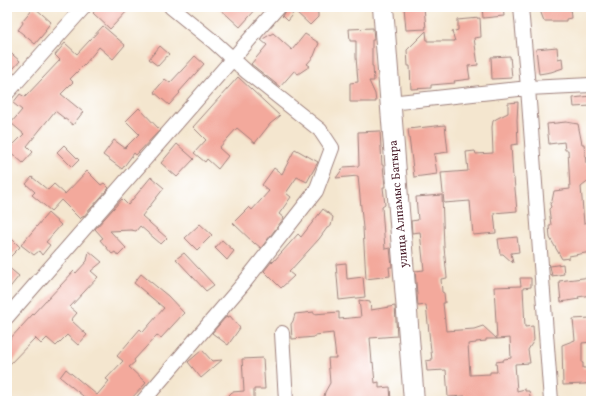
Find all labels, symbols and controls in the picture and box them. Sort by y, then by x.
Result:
street label: улица Алпамыс Батыра [385,139,413,269]

